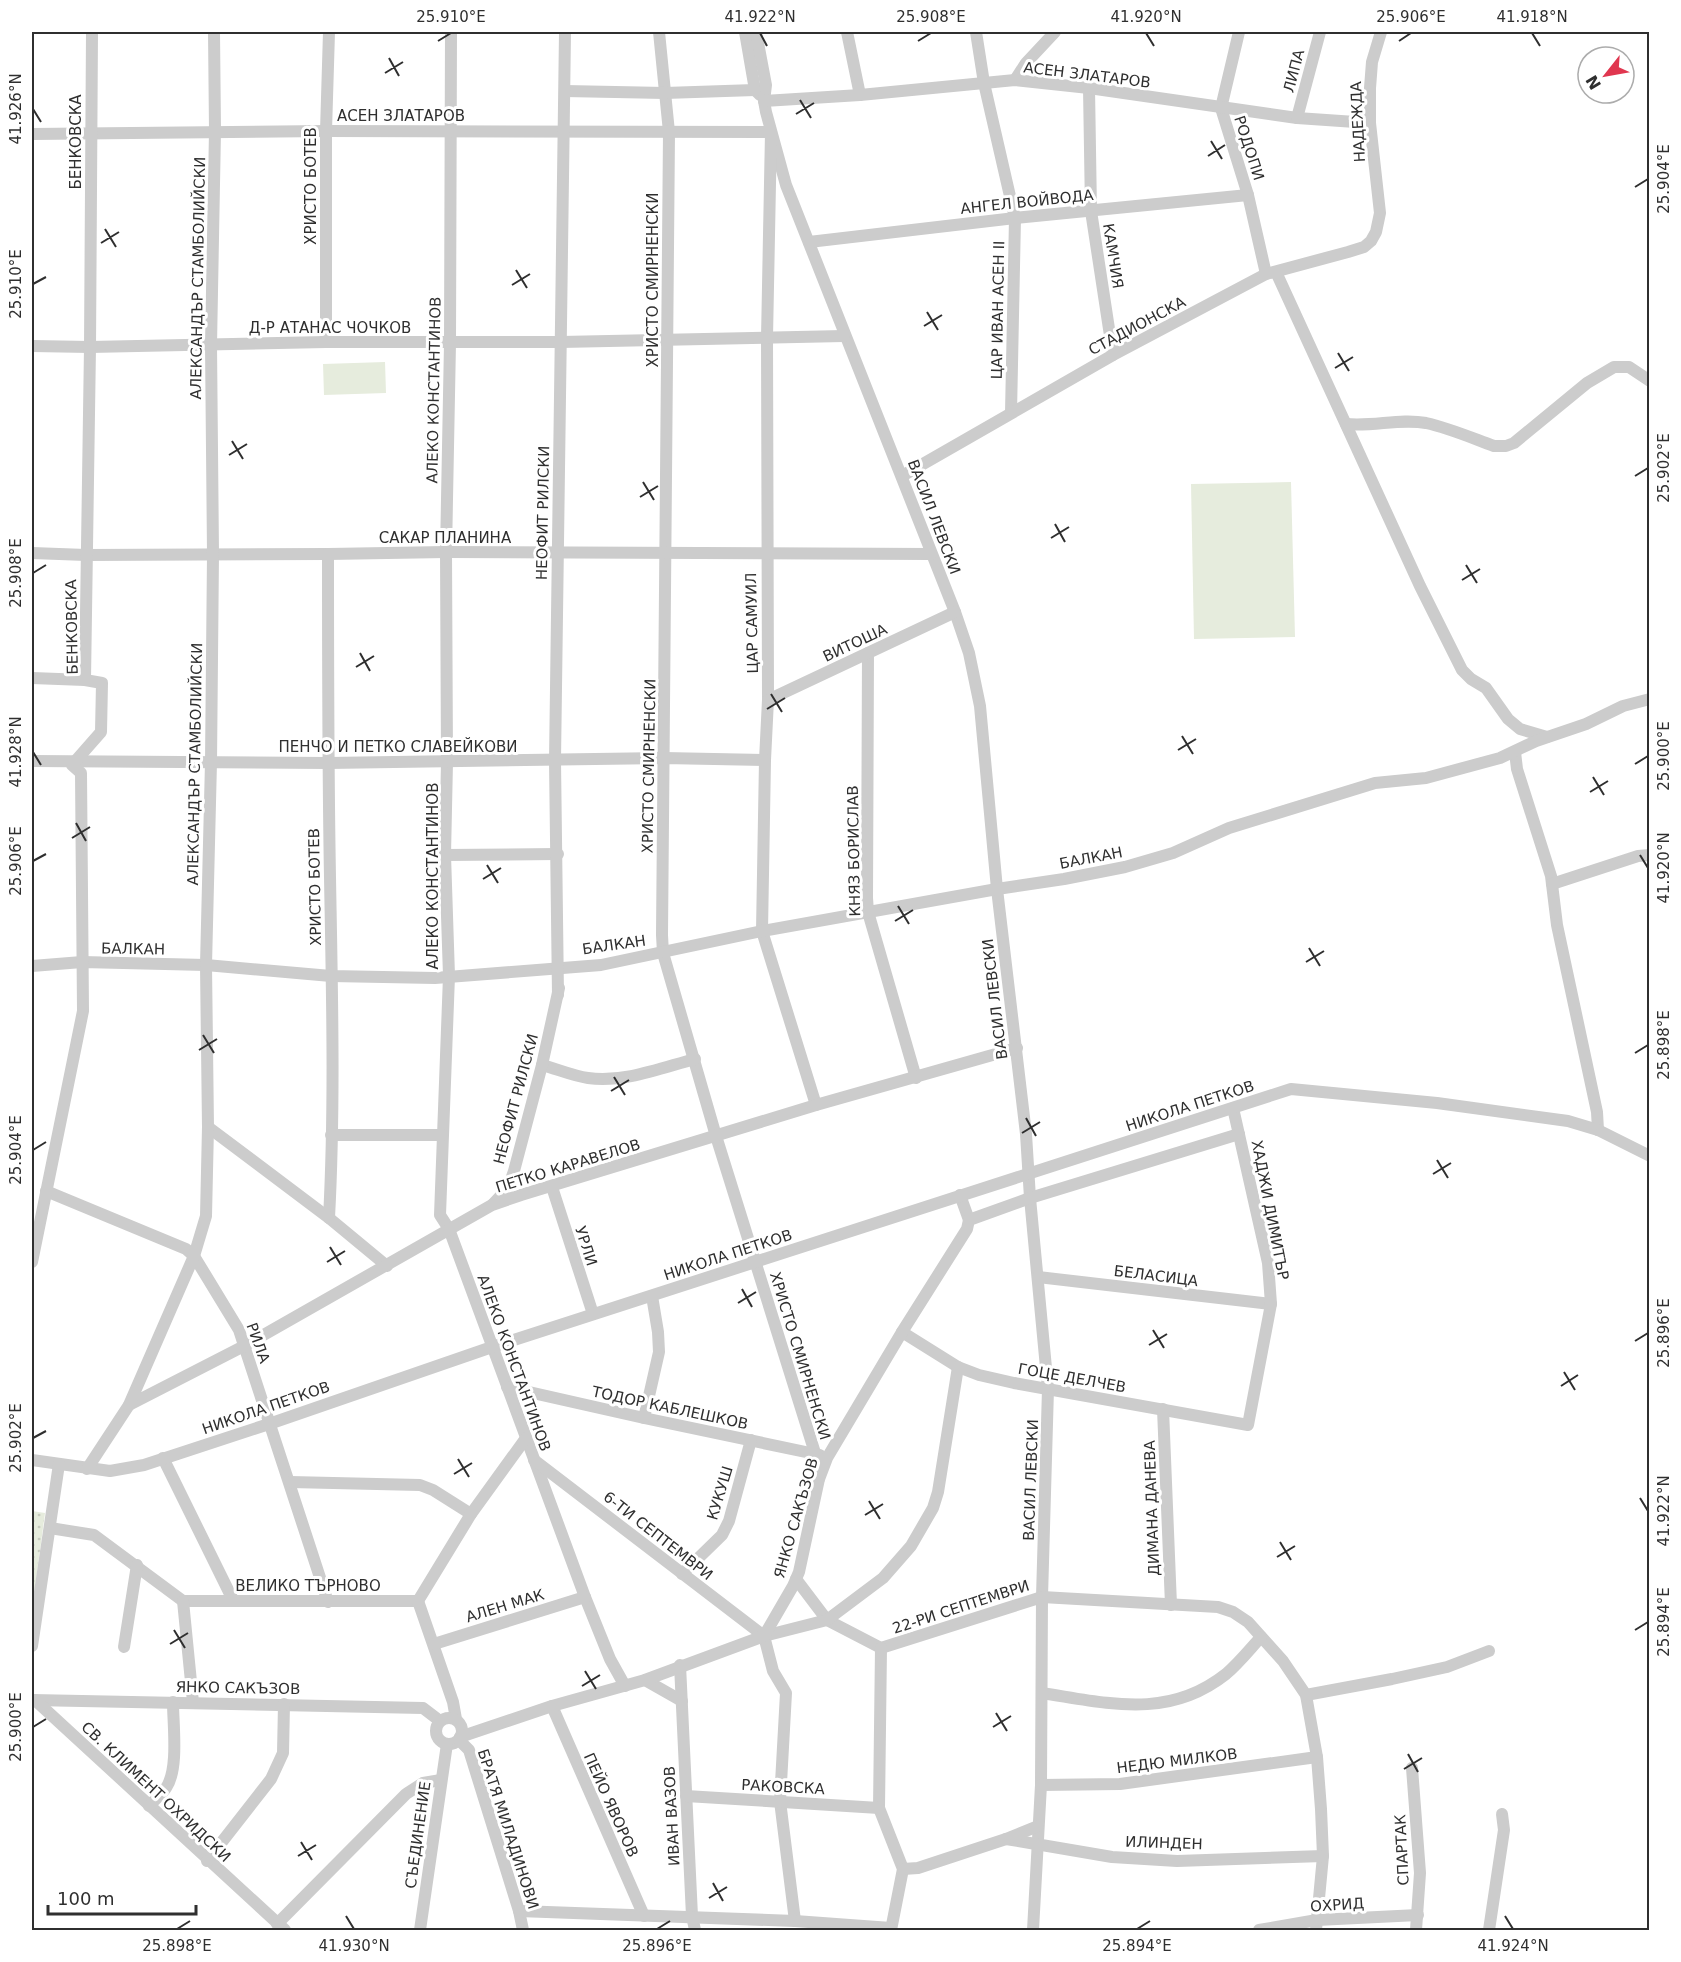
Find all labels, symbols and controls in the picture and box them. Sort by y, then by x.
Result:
text: 25.910°E [416,8,486,26]
text: 41.922°N [724,8,796,26]
text: 25.908°E [896,8,966,26]
text: 41.920°N [1110,8,1182,26]
text: 25.906°E [1376,8,1446,26]
text: 41.918°N [1496,8,1568,26]
north arrow [1576,45,1636,105]
street label: ЛИПА [1280,47,1309,95]
street label: АСЕН ЗЛАТАРОВ [1022,58,1152,92]
text: N [1582,72,1605,93]
text: 41.926°N [7,73,25,145]
street label: НАДЕЖДА [1347,80,1369,163]
street label: БЕНКОВСКА [67,94,85,190]
street label: АСЕН ЗЛАТАРОВ [337,107,465,125]
street label: РОДОПИ [1230,113,1268,183]
street label: ХРИСТО БОТЕВ [302,127,320,245]
text: 25.904°E [1655,144,1673,214]
street label: АЛЕКСАНДЪР СТАМБОЛИЙСКИ [186,156,209,399]
street label: АНГЕЛ ВОЙВОДА [960,185,1095,218]
street label: ХРИСТО СМИРНЕНСКИ [644,193,662,367]
street label: КАМЧИЯ [1099,222,1127,290]
street label: ЦАР ИВАН АСЕН II [988,241,1008,379]
text: 25.910°E [7,249,25,319]
street label: СТАДИОНСКА [1085,293,1189,359]
street label: АЛЕКО КОНСТАНТИНОВ [423,296,445,484]
street label: Д-Р АТАНАС ЧОЧКОВ [249,319,411,337]
text: 25.902°E [1655,433,1673,503]
street label: НЕОФИТ РИЛСКИ [533,446,553,580]
street label: ВАСИЛ ЛЕВСКИ [904,457,964,577]
street label: САКАР ПЛАНИНА [379,529,512,547]
text: 25.908°E [7,538,25,608]
street label: ЦАР САМУИЛ [742,572,762,674]
street label: БЕНКОВСКА [62,579,82,675]
street label: ВИТОША [820,620,891,666]
street label: АЛЕКСАНДЪР СТАМБОЛИЙСКИ [183,642,206,885]
street label: ХРИСТО СМИРНЕНСКИ [638,678,660,854]
text: 41.928°N [7,716,25,788]
text: 25.900°E [1655,721,1673,791]
street label: ПЕНЧО И ПЕТКО СЛАВЕЙКОВИ [279,737,518,756]
street label: АЛЕКО КОНСТАНТИНОВ [424,783,442,969]
street label: КНЯЗ БОРИСЛАВ [844,785,864,917]
text: 25.906°E [7,826,25,896]
street label: ХРИСТО БОТЕВ [305,828,325,946]
text: 41.920°N [1655,832,1673,904]
street label: БАЛКАН [1058,843,1124,873]
street label: БАЛКАН [581,932,647,958]
street label: ВАСИЛ ЛЕВСКИ [979,938,1011,1060]
street label: БАЛКАН [101,939,165,959]
text: 25.898°E [1655,1010,1673,1080]
street label: НЕОФИТ РИЛСКИ [490,1032,542,1166]
street label: НИКОЛА ПЕТКОВ [1124,1077,1256,1135]
text: 25.904°E [7,1115,25,1185]
street label: ПЕТКО КАРАВЕЛОВ [493,1135,643,1197]
street label: ХАДЖИ ДИМИТЪР [1248,1138,1292,1282]
street label: УРЛИ [571,1224,601,1268]
street label: НИКОЛА ПЕТКОВ [662,1226,794,1284]
street label: БЕЛАСИЦА [1113,1262,1200,1290]
street label: ХРИСТО СМИРНЕНСКИ [766,1270,834,1442]
street label: АЛЕКО КОНСТАНТИНОВ [474,1272,554,1454]
text: 25.896°E [1655,1298,1673,1368]
street label: РИЛА [242,1320,274,1366]
street label: ГОЦЕ ДЕЛЧЕВ [1017,1360,1127,1396]
street label: НИКОЛА ПЕТКОВ [200,1378,332,1438]
street label: ТОДОР КАБЛЕШКОВ [589,1382,750,1433]
text: 25.902°E [7,1403,25,1473]
street label: ВАСИЛ ЛЕВСКИ [1020,1419,1042,1541]
street label: ДИМАНА ДАНЕВА [1141,1439,1163,1576]
street label: ЯНКО САКЪЗОВ [770,1456,822,1580]
street label: КУКУШ [703,1464,737,1522]
text: 41.922°N [1655,1475,1673,1547]
street label: 6-ТИ СЕПТЕМВРИ [600,1488,716,1584]
street label: 22-РИ СЕПТЕМВРИ [890,1576,1032,1638]
street label: ВЕЛИКО ТЪРНОВО [235,1577,381,1595]
street label: АЛЕН МАК [464,1585,547,1626]
text: 25.894°E [1655,1587,1673,1657]
street label: ЯНКО САКЪЗОВ [176,1678,300,1698]
text: 25.900°E [7,1692,25,1762]
street label: СВ. КЛИМЕНТ ОХРИДСКИ [78,1718,234,1866]
street label: НЕДЮ МИЛКОВ [1116,1745,1238,1777]
street label: БРАТЯ МИЛАДИНОВИ [474,1747,542,1911]
street label: ПЕЙО ЯВОРОВ [580,1750,643,1860]
street label: ИВАН ВАЗОВ [660,1766,684,1866]
street label: РАКОВСКА [741,1776,826,1798]
street label: СЪЕДИНЕНИЕ [402,1780,434,1890]
street label: СПАРТАК [1391,1814,1413,1886]
street label: ИЛИНДЕН [1125,1833,1203,1853]
scale bar [48,1878,196,1916]
text: 100 m [57,1888,115,1909]
street label: ОХРИД [1309,1894,1365,1916]
text: 25.898°E [142,1937,212,1955]
text: 41.930°N [318,1937,390,1955]
text: 25.896°E [622,1937,692,1955]
text: 25.894°E [1102,1937,1172,1955]
text: 41.924°N [1477,1937,1549,1955]

